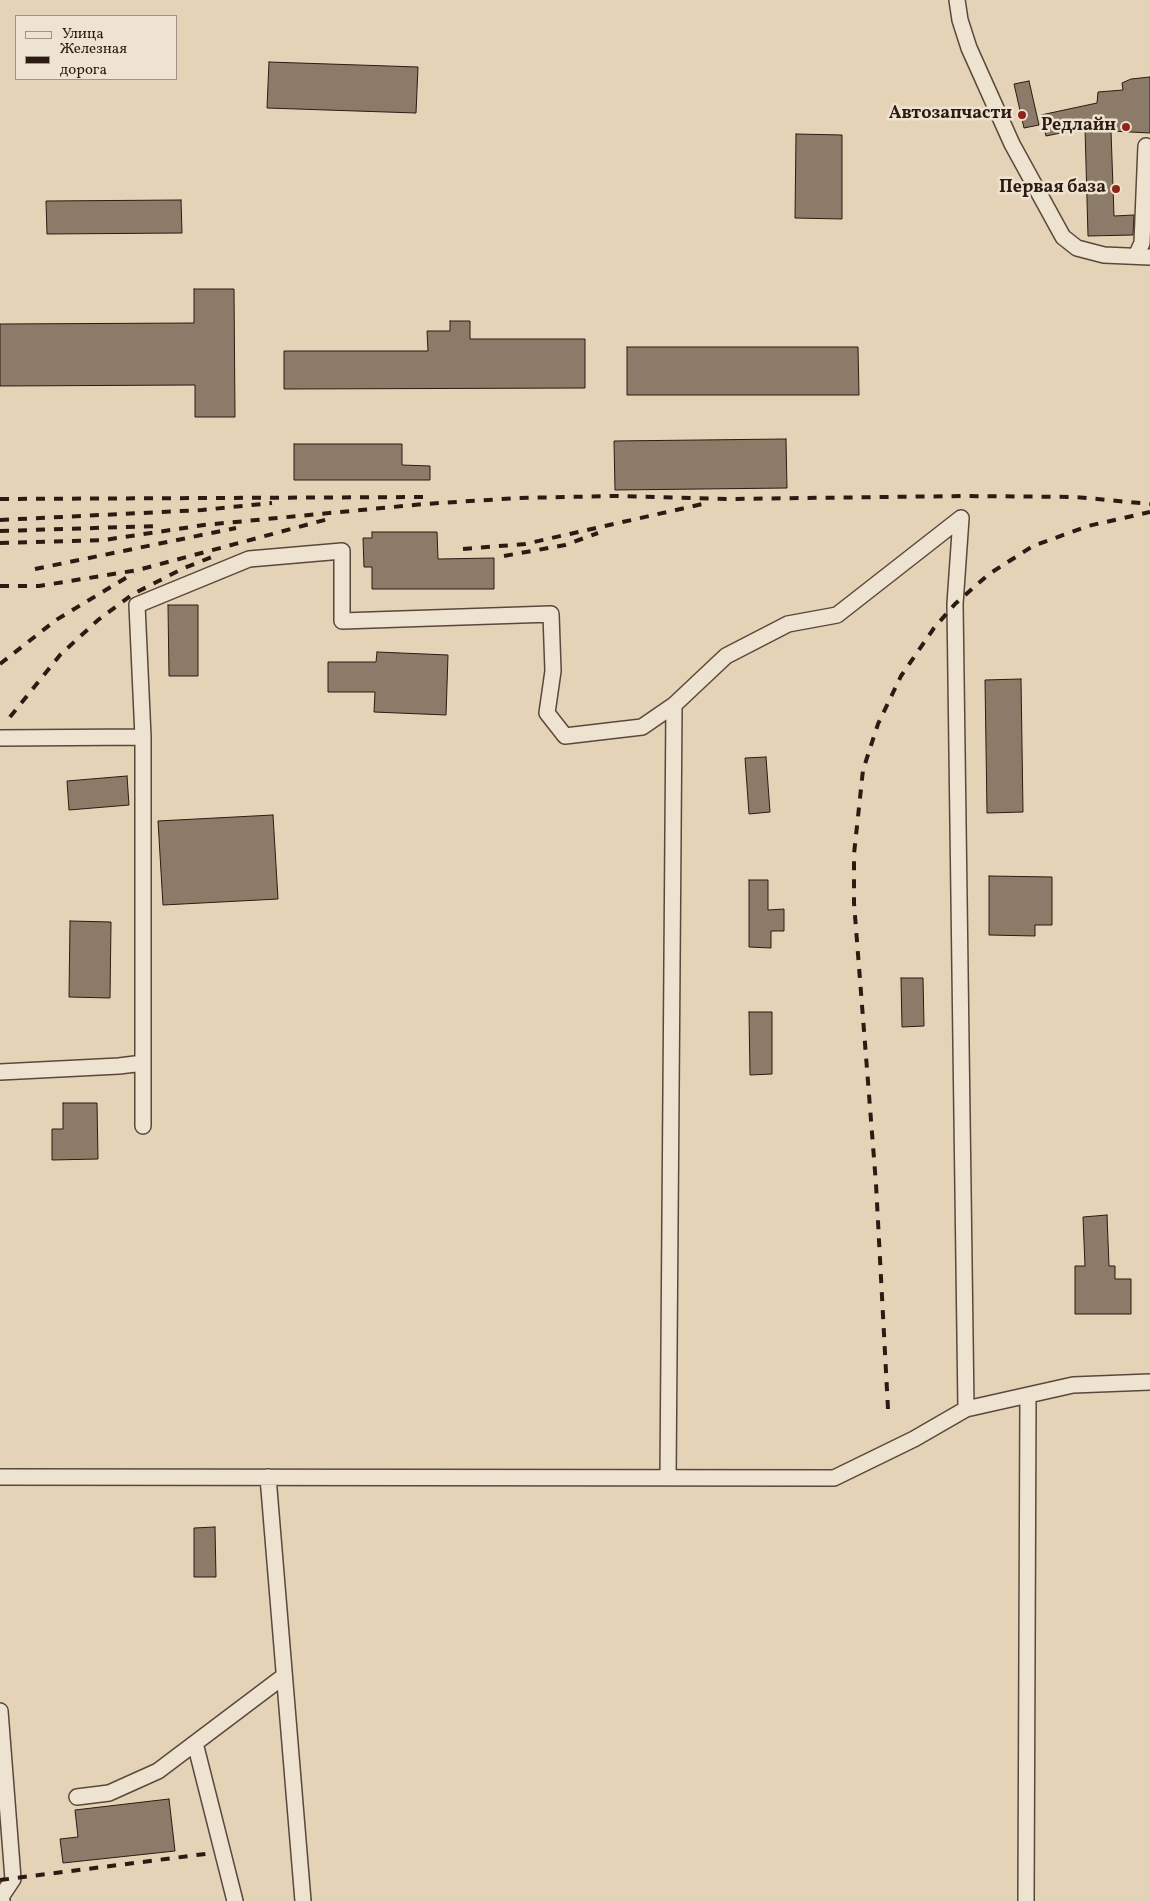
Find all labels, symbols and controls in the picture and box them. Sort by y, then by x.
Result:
legend [15,15,178,80]
text: Улица [62,24,104,45]
text: Железная дорога [60,39,127,81]
place label: Автозапчасти [889,104,1012,126]
marker: Автозапчасти [1016,109,1028,121]
place label: Редлайн [1041,116,1116,138]
marker: Редлайн [1120,121,1132,133]
place label: Первая база [999,178,1106,200]
marker: Первая база [1110,183,1122,195]

